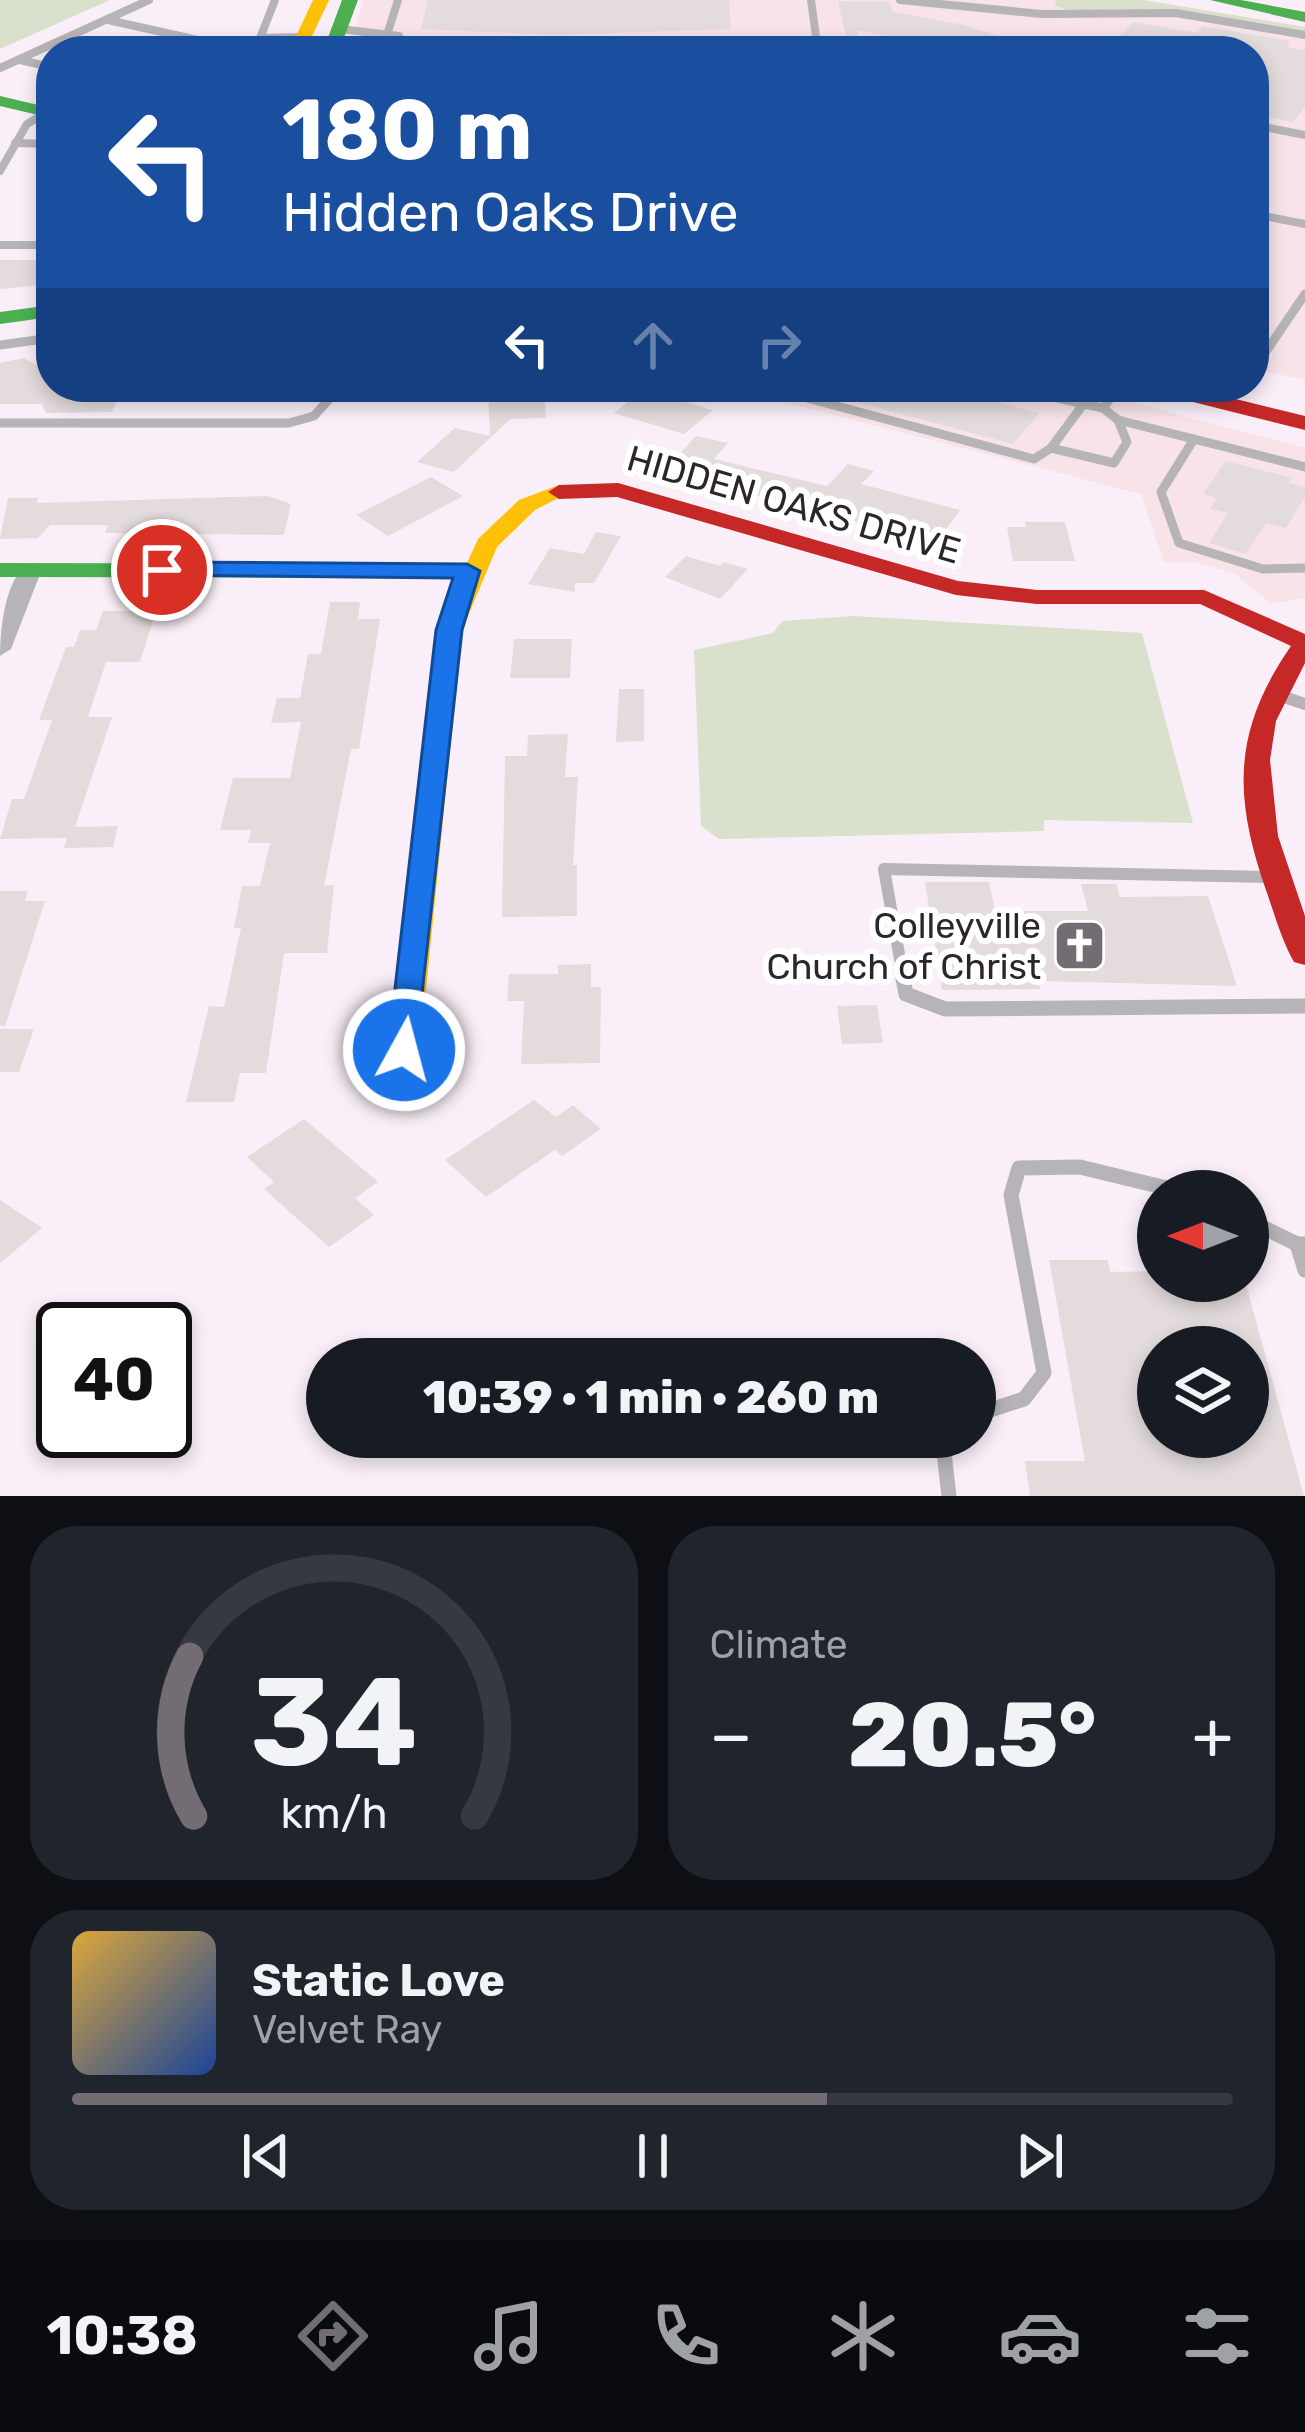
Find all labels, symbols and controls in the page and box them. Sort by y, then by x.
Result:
text: 180 m [282,80,533,180]
icon: left [84,84,240,240]
text: Hidden Oaks Drive [282,181,739,245]
icon: left [494,312,560,378]
icon: ahead [620,312,686,378]
icon: right [746,312,812,378]
street label: HIDDEN OAKS DRIVE [622,436,965,573]
pin [111,519,213,621]
icon: arrive [129,537,195,603]
place label: Colleyville Church of Christ [766,904,1041,988]
church icon: Colleyville Church of Christ [1052,918,1108,974]
position arrow [341,987,467,1113]
north arrow [1137,1170,1269,1302]
map controls [1137,1170,1269,1458]
speed limit sign: 40 [36,1302,192,1458]
button: layers [1137,1326,1269,1458]
text: 10:39 · 1 min · 260 m [423,1371,879,1424]
text: Climate [710,1622,848,1668]
text: 34 [250,1648,417,1796]
text: 20.5° [848,1682,1096,1789]
text: − [710,1696,752,1775]
text: + [1192,1696,1233,1775]
text: km/h [280,1788,387,1839]
text: Static Love [252,1954,505,2007]
text: Velvet Ray [252,2007,442,2053]
icon: previous [233,2123,299,2189]
icon: pause [620,2123,686,2189]
icon: next [1007,2123,1073,2189]
icon: directions [291,2294,375,2378]
icon: music [467,2294,551,2378]
icon: phone [644,2294,728,2378]
icon: climate [821,2294,905,2378]
icon: car [998,2294,1082,2378]
icon: filters [1175,2294,1259,2378]
text: 10:38 [46,2304,198,2368]

